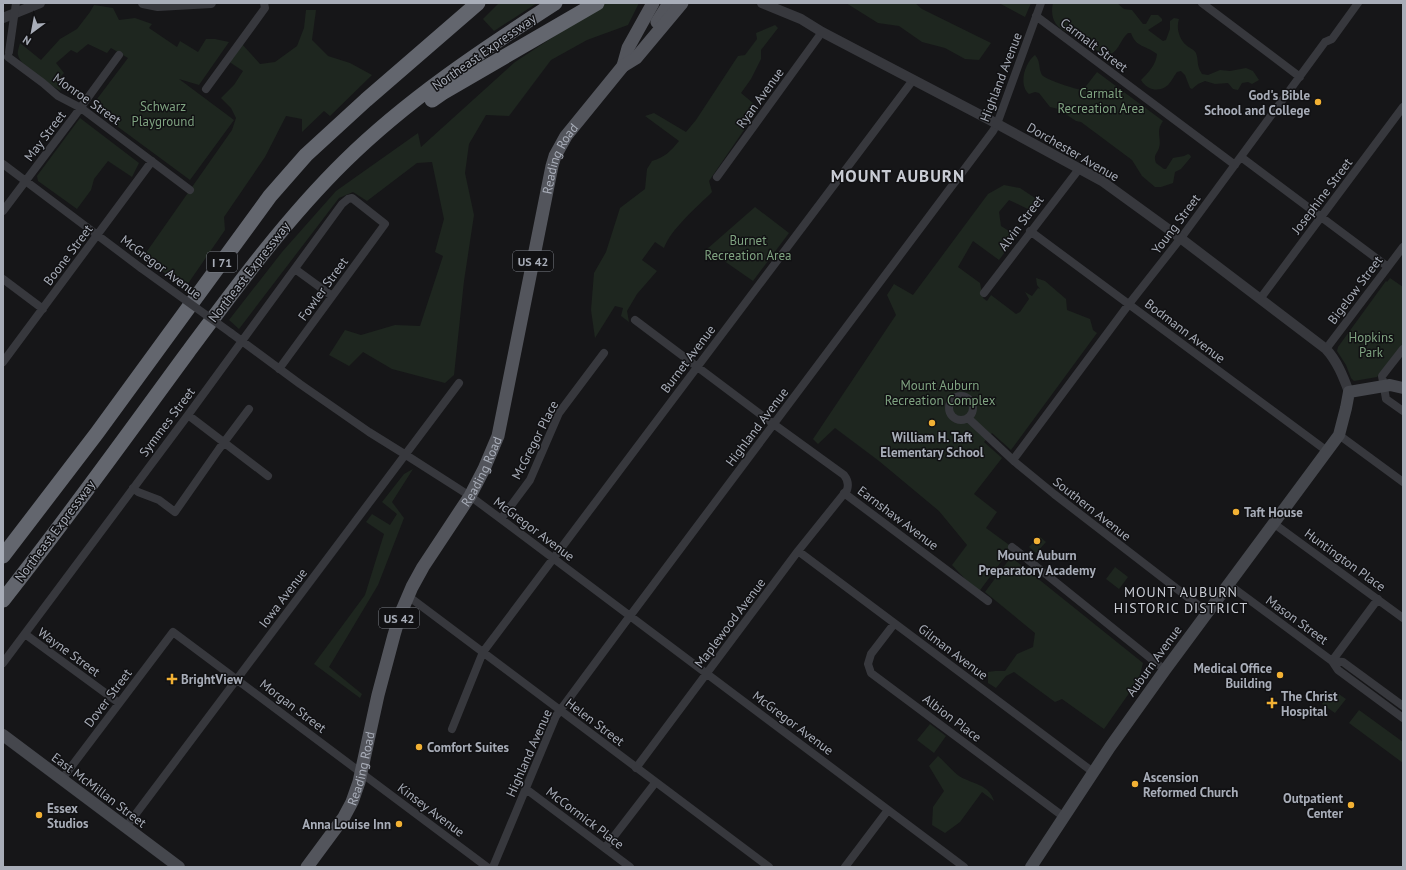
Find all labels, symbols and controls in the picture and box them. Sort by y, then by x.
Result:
street label: Northeast Expressway [429,10,539,94]
north arrow [12,12,52,52]
street label: Carmalt Street [1057,14,1132,76]
street label: Highland Avenue [976,30,1026,124]
text: N [20,33,33,48]
street label: Ryan Avenue [732,64,788,132]
street label: Monroe Street [50,69,125,129]
park label: Carmalt Recreation Area [1057,85,1145,117]
place label: God's Bible School and College [1204,87,1310,119]
marker: God's Bible School and College [1313,97,1323,107]
park label: Schwarz Playground [132,98,194,130]
street label: May Street [20,107,70,165]
street label: Dorchester Avenue [1024,119,1122,185]
street label: Reading Road [538,120,582,195]
street label: Josephine Street [1287,154,1356,238]
district label: MOUNT AUBURN [831,165,965,187]
street label: Young Street [1148,190,1204,257]
street label: Alvin Street [995,191,1048,254]
street label: Northeast Expressway [204,218,294,326]
street label: Boone Street [40,221,97,289]
street label: McGregor Avenue [117,231,205,303]
park label: Burnet Recreation Area [704,232,792,264]
road number: US 42 [513,251,553,271]
road number: I 71 [207,252,237,272]
street label: Bigelow Street [1324,252,1387,328]
street label: Fowler Street [294,253,352,324]
street label: Bodmann Avenue [1141,295,1229,367]
street label: Burnet Avenue [657,322,719,396]
park label: Hopkins Park [1348,329,1394,361]
park label: Mount Auburn Recreation Complex [885,377,996,409]
street label: Symmes Street [135,383,199,460]
street label: Highland Avenue [722,384,792,470]
street label: McGregor Place [508,398,562,482]
marker: William H. Taft Elementary School [927,418,937,428]
place label: William H. Taft Elementary School [880,429,984,461]
street label: Reading Road [457,434,505,510]
street label: Southern Avenue [1050,473,1134,545]
street label: Northeast Expressway [11,477,99,585]
street label: Earnshaw Avenue [854,482,942,554]
street label: McGregor Avenue [490,493,578,565]
place label: Taft House [1244,504,1303,521]
marker: Taft House [1231,507,1241,517]
street label: Huntington Place [1301,525,1389,595]
marker: Mount Auburn Preparatory Academy [1032,536,1042,546]
place label: Mount Auburn Preparatory Academy [978,547,1096,579]
street label: Iowa Avenue [255,565,311,631]
street label: Maplewood Avenue [691,575,769,671]
district label: MOUNT AUBURN HISTORIC DISTRICT [1114,583,1248,617]
street label: Mason Street [1262,592,1332,649]
road number: US 42 [379,608,419,628]
street label: Gilman Avenue [915,620,991,684]
street label: Auburn Avenue [1122,622,1186,700]
street label: Wayne Street [34,624,104,681]
place label: Medical Office Building [1193,660,1272,692]
street label: Dover Street [80,665,136,731]
marker: Medical Office Building [1275,670,1285,680]
place label: BrightView [181,671,243,688]
marker: BrightView [166,673,178,685]
street label: Morgan Street [256,675,330,737]
street label: McGregor Avenue [749,687,837,759]
place label: The Christ Hospital [1281,688,1338,720]
street label: Albion Place [919,690,985,746]
street label: Helen Street [562,694,628,750]
marker: The Christ Hospital [1266,697,1278,709]
street label: Highland Avenue [502,706,556,800]
street label: Reading Road [343,730,378,808]
place label: Comfort Suites [427,739,510,756]
marker: Comfort Suites [414,742,424,752]
street label: East McMillan Street [48,749,150,832]
place label: Ascension Reformed Church [1143,769,1238,801]
street label: Kinsey Avenue [394,779,468,841]
marker: Ascension Reformed Church [1130,779,1140,789]
street label: McCormick Place [543,783,627,853]
place label: Outpatient Center [1283,790,1343,822]
place label: Essex Studios [47,800,89,832]
marker: Outpatient Center [1346,800,1356,810]
marker: Essex Studios [34,810,44,820]
place label: Anna Louise Inn [302,816,391,833]
marker: Anna Louise Inn [394,819,404,829]

